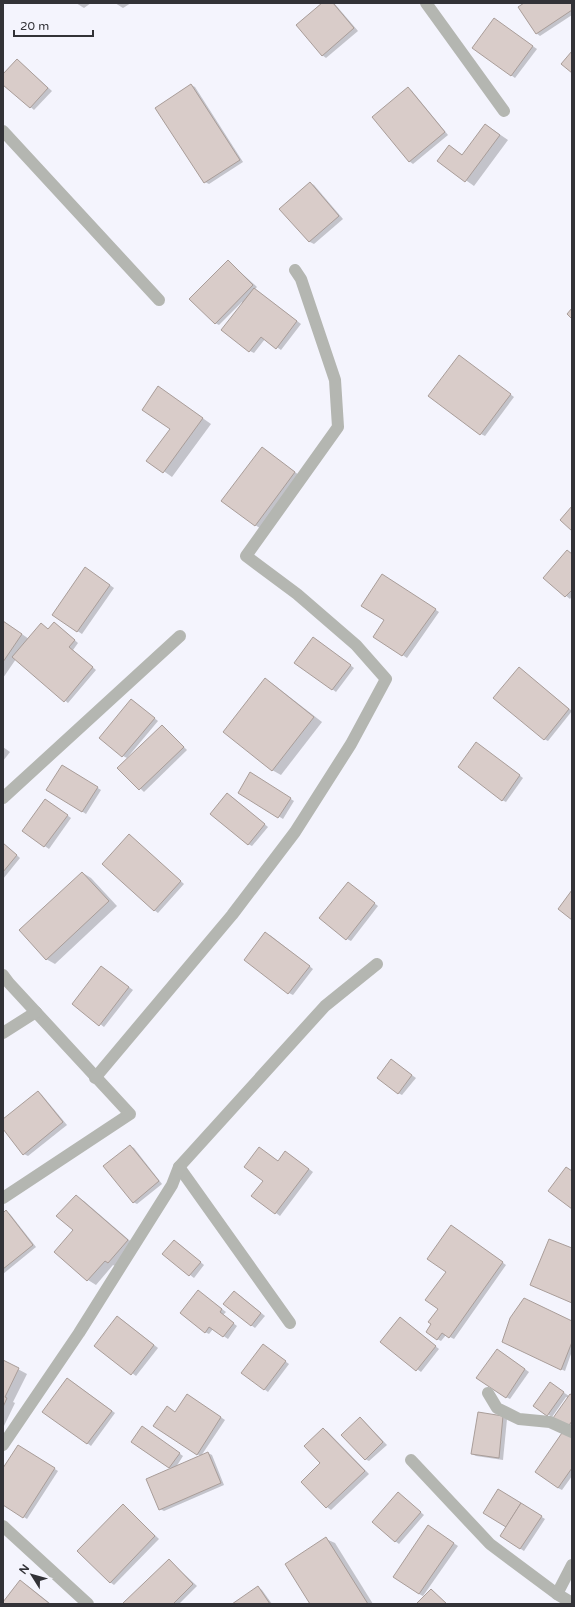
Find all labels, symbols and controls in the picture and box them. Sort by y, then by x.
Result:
scale bar [14,12,93,38]
text: 20 m [20,19,49,33]
north arrow [12,1555,52,1595]
text: N [17,1562,32,1577]

